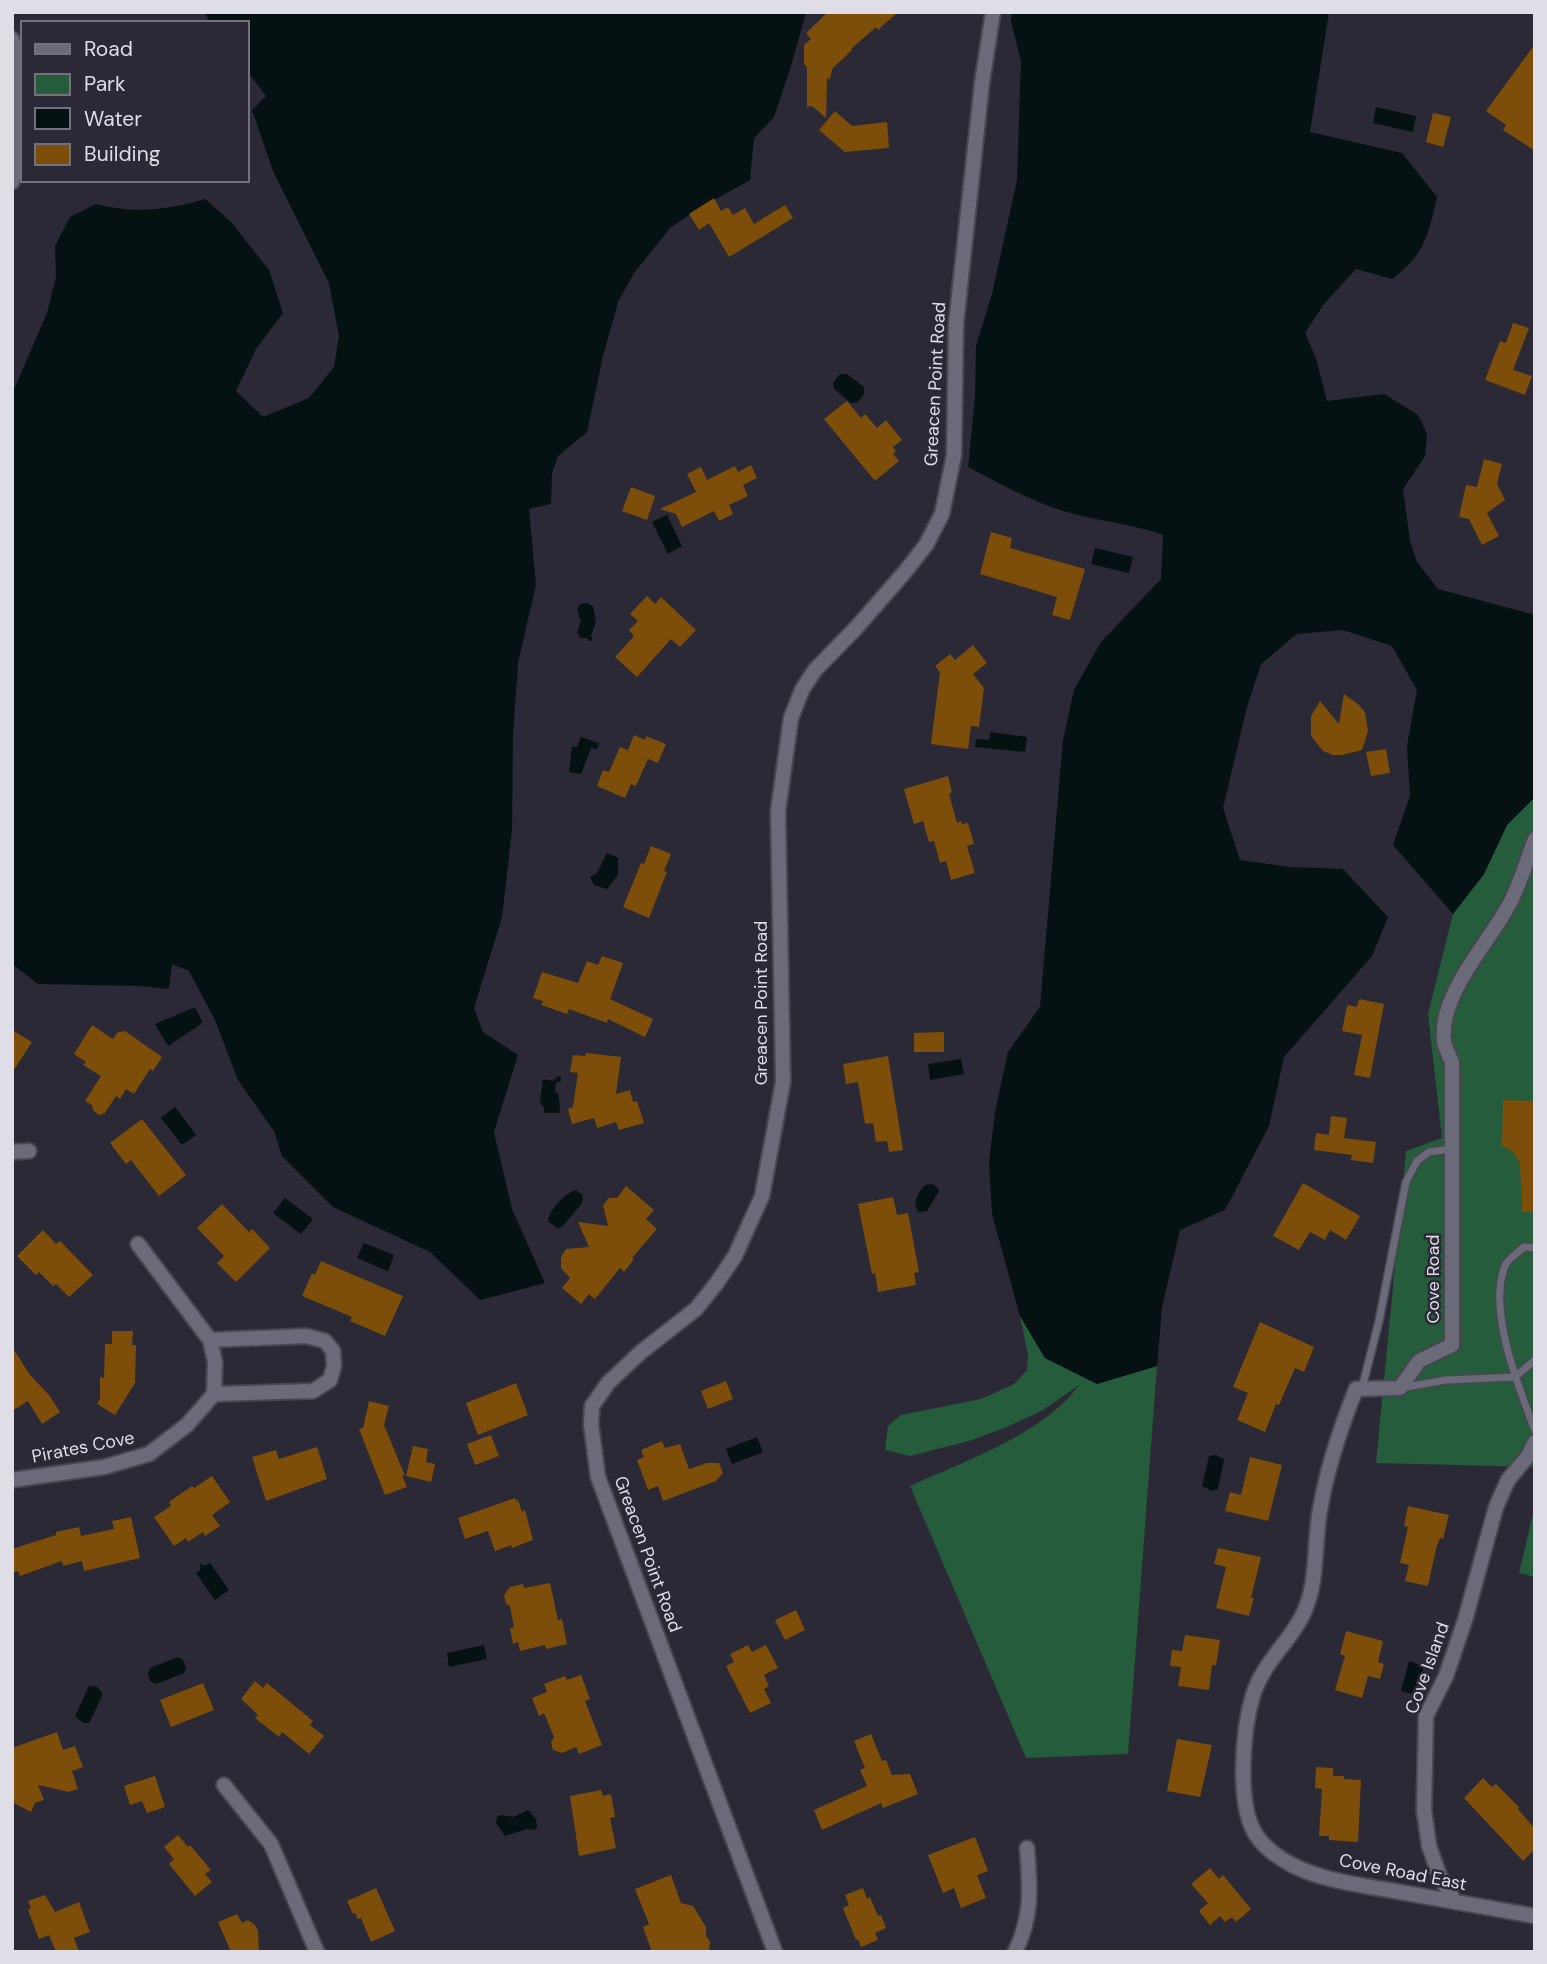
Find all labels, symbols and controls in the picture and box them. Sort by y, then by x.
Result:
legend [21,21,248,182]
text: Road [84,35,133,63]
text: Park [84,70,126,98]
text: Water [84,105,142,133]
text: Building [84,140,161,168]
street label: Greacen Point Road [919,301,951,467]
street label: Greacen Point Road [749,921,773,1085]
street label: Cove Road [1421,1234,1445,1324]
street label: Pirates Cove [30,1425,136,1469]
street label: Greacen Point Road [609,1473,687,1635]
street label: Cove Island [1399,1619,1455,1717]
street label: Cove Road East [1337,1848,1469,1896]

